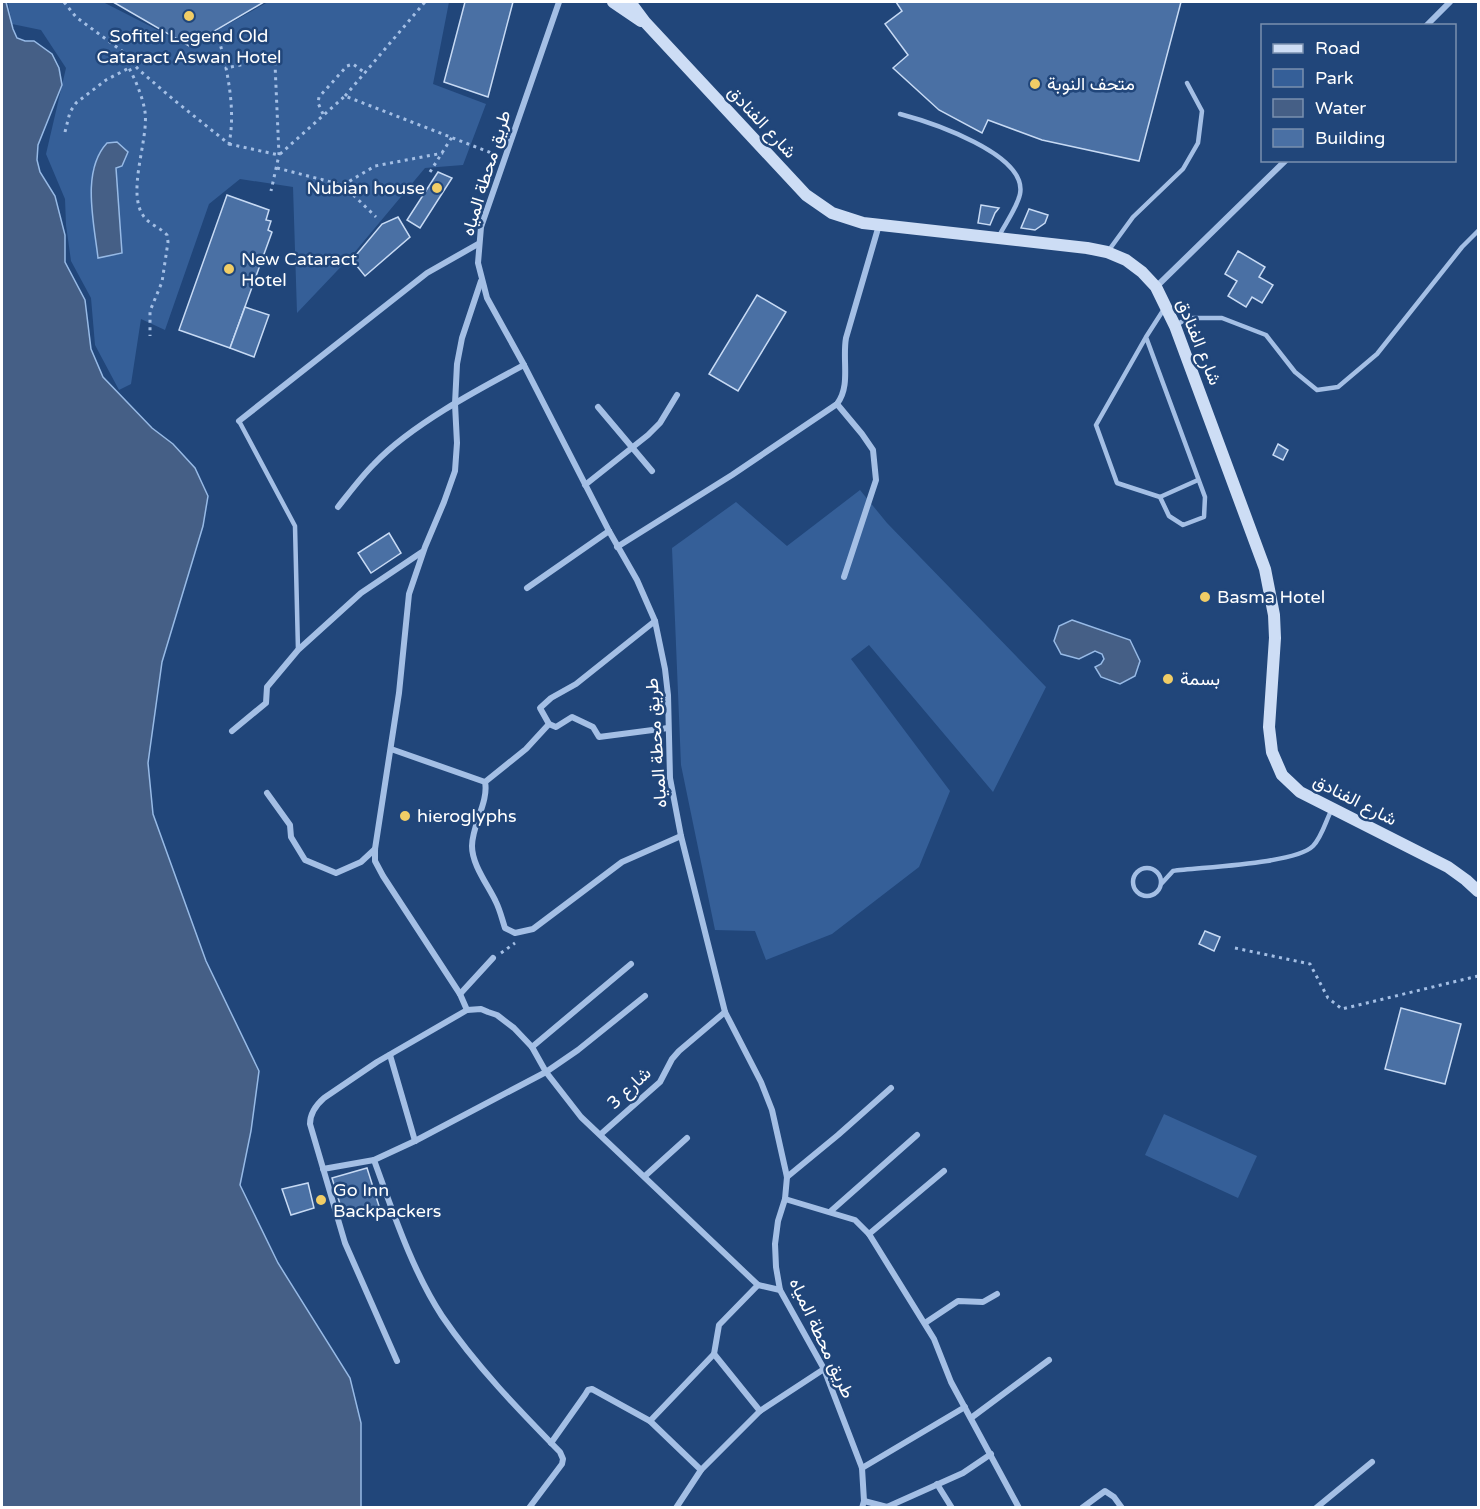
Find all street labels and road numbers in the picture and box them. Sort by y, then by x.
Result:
street label: شارع الفنادق [722,81,801,163]
street label: طريق محطة المياه [456,108,516,238]
street label: شارع الفنادق [1171,296,1226,389]
street label: طريق محطة المياه [640,677,672,809]
street label: شارع الفنادق [1309,770,1401,831]
street label: شارع 3 [602,1062,656,1115]
street label: طريق محطة المياه [785,1274,859,1402]

